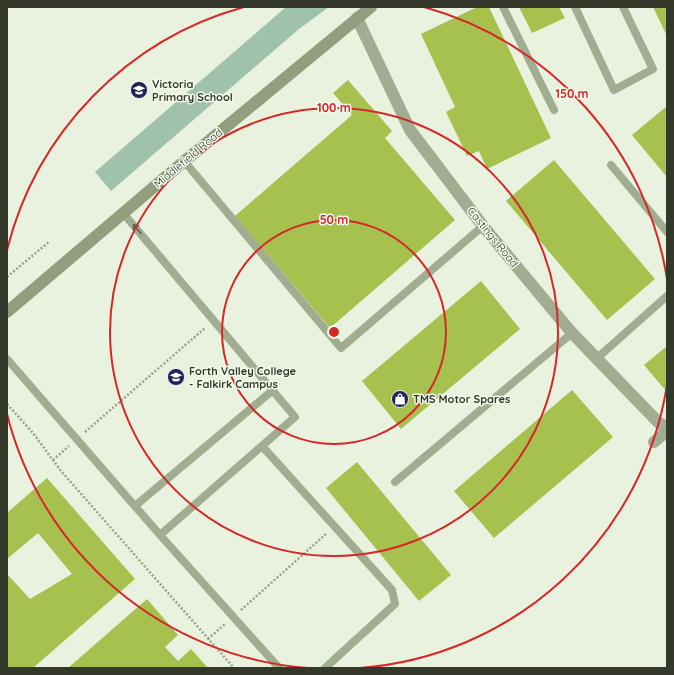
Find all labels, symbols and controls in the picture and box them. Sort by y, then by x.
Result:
place label: Victoria Primary School [152,77,233,104]
school or university icon: Victoria Primary School [129,80,149,100]
text: 150 m [555,86,589,101]
text: 100 m [317,100,351,115]
street label: Middlefield Road [151,125,225,191]
street label: Castings Road [464,204,522,270]
text: 50 m [320,212,348,227]
one-way arrow [132,223,141,234]
centre of rings [327,325,341,339]
place label: Forth Valley College - Falkirk Campus [189,364,297,391]
school or university icon: Forth Valley College - Falkirk Campus [166,367,186,387]
shop icon: TMS Motor Spares [390,389,410,409]
place label: TMS Motor Spares [413,392,510,406]

